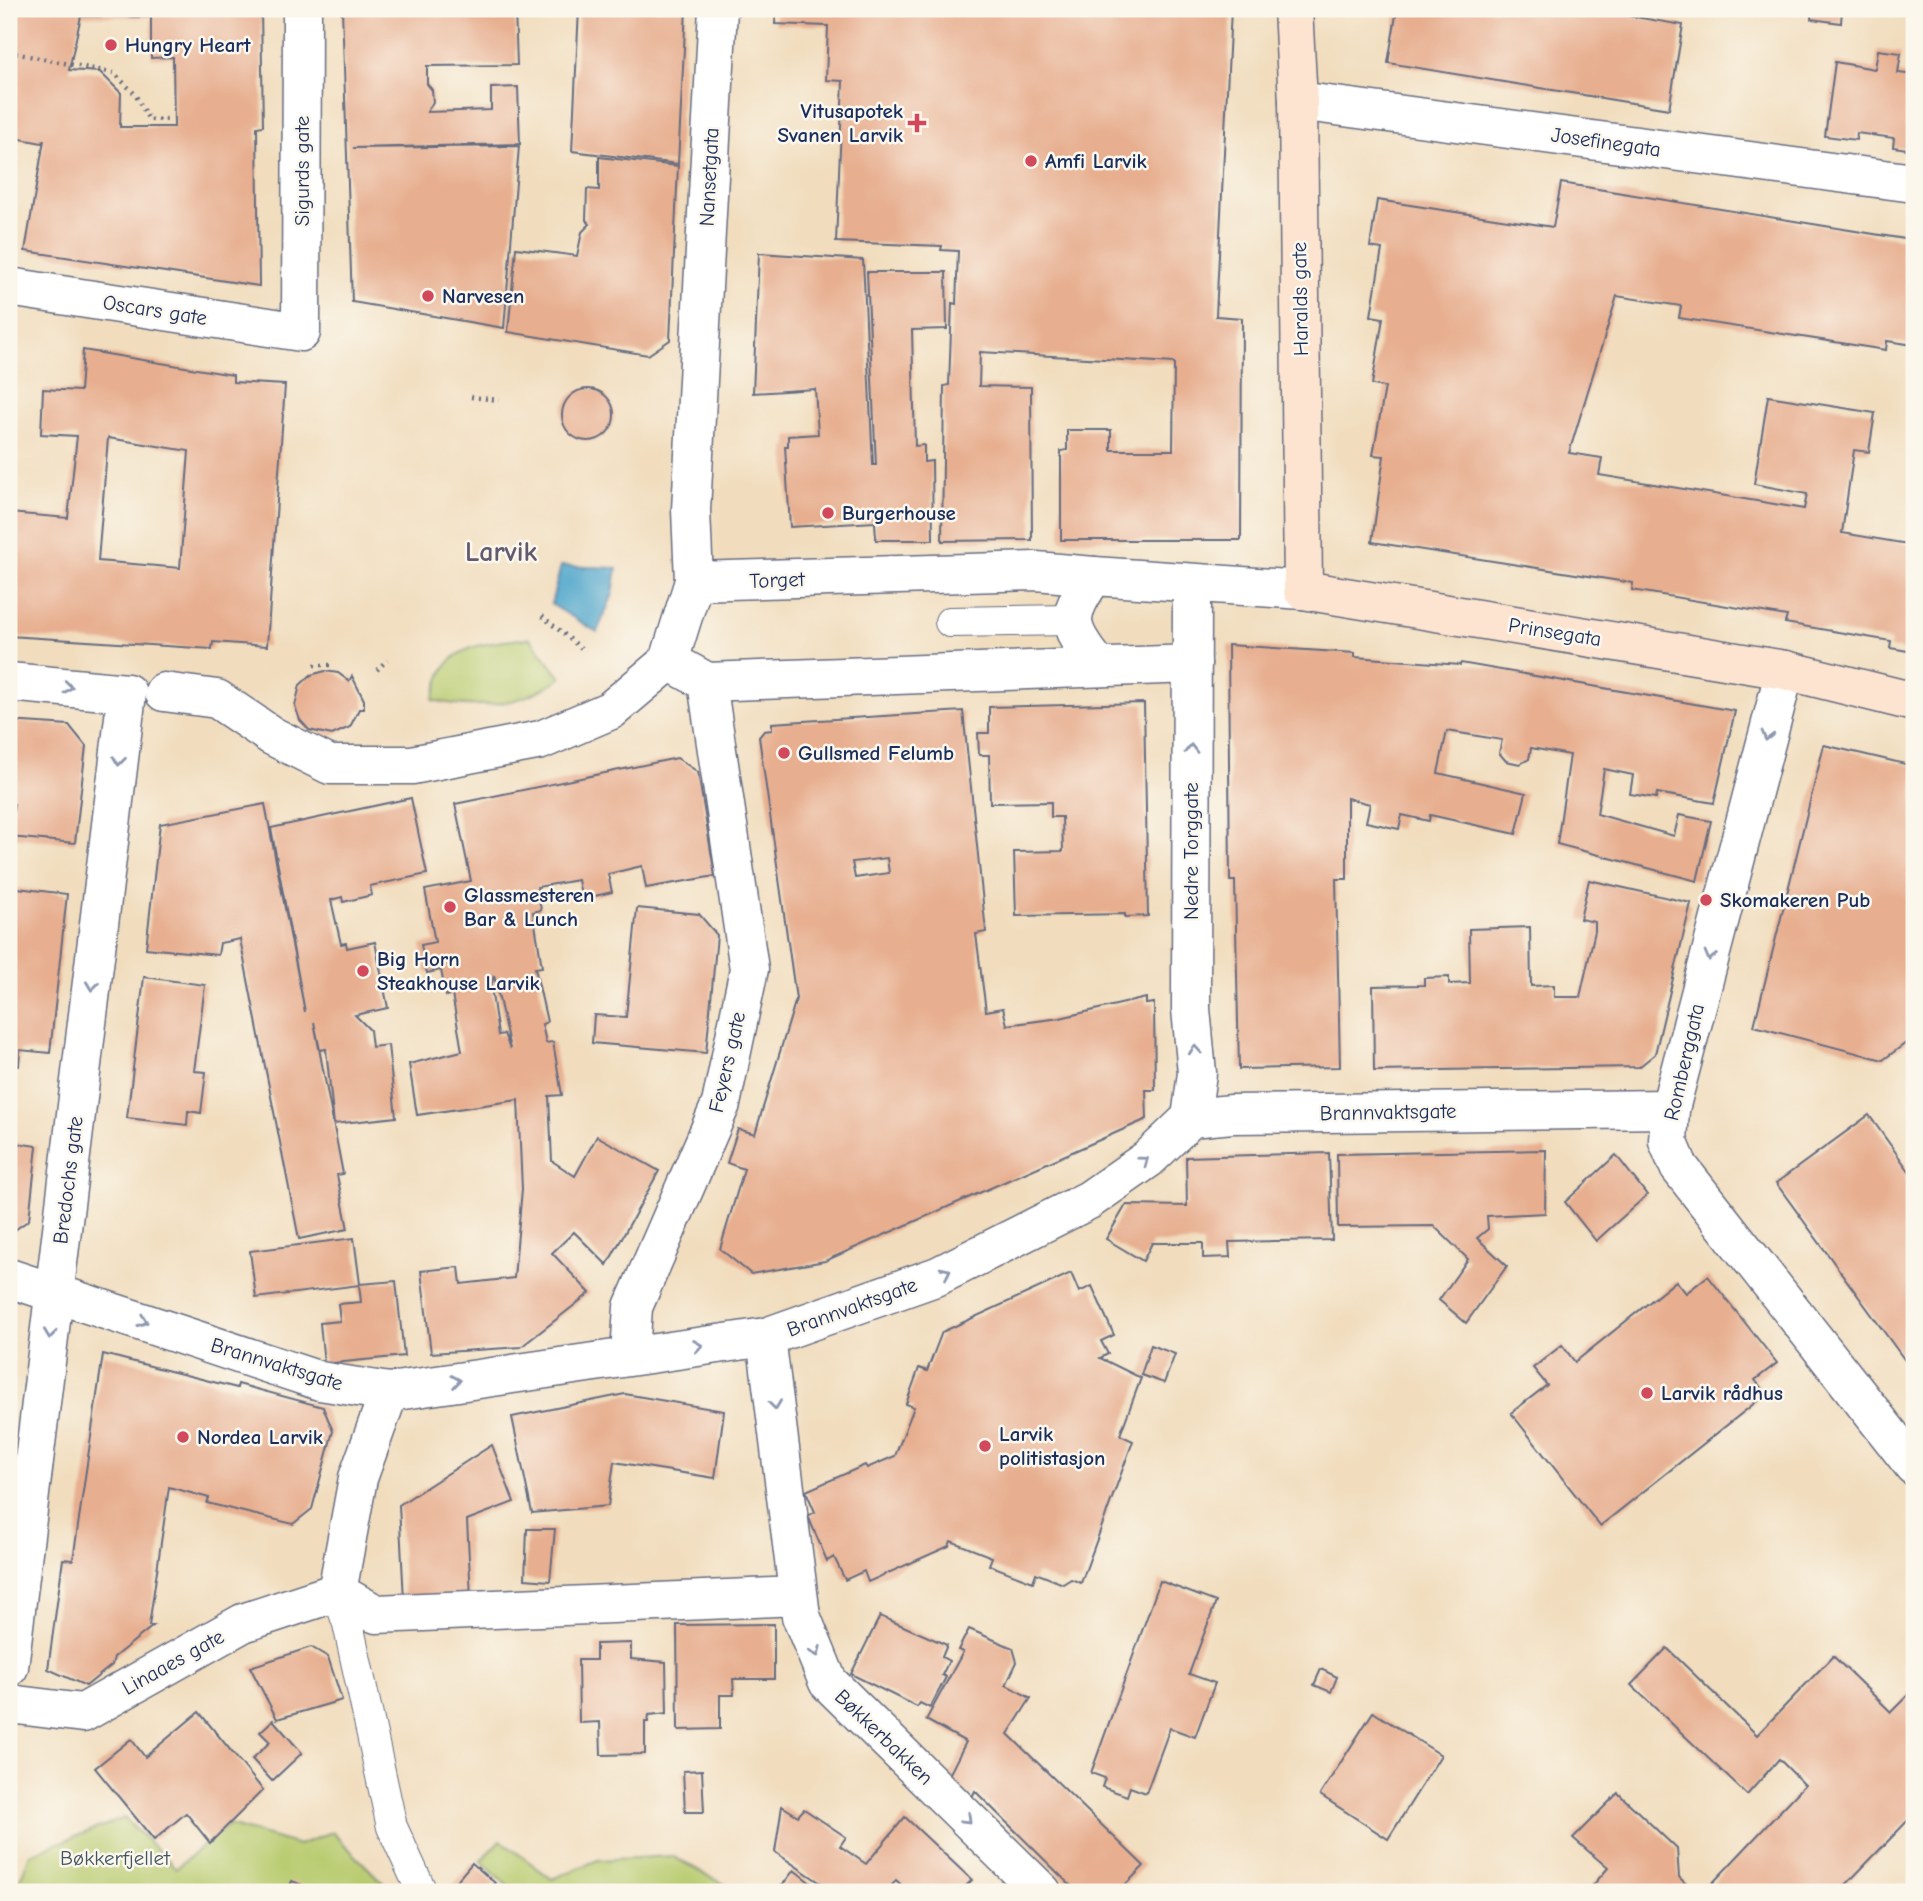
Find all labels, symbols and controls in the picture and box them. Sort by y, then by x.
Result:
place label: Hungry Heart [125,33,252,57]
marker: Hungry Heart [103,37,119,53]
place label: Vitusapotek Svanen Larvik [778,99,904,147]
marker: Vitusapotek Svanen Larvik [909,115,925,131]
street label: Sigurds gate [290,116,314,226]
street label: Josefinegata [1550,122,1662,162]
street label: Nansetgata [694,127,724,227]
place label: Amfi Larvik [1045,149,1148,173]
marker: Amfi Larvik [1023,153,1039,169]
street label: Haralds gate [1287,242,1313,356]
place label: Narvesen [442,284,524,308]
marker: Narvesen [420,288,436,304]
street label: Oscars gate [101,290,209,330]
place label: Burgerhouse [842,501,956,525]
marker: Burgerhouse [820,505,836,521]
district label: Larvik [465,536,537,568]
street label: Torget [749,567,806,593]
street label: Prinsegata [1507,613,1603,651]
one-way arrow [63,679,74,694]
one-way arrow [1761,729,1775,741]
place label: Gullsmed Felumb [798,741,954,765]
one-way arrow [1183,743,1199,754]
marker: Gullsmed Felumb [776,745,792,761]
one-way arrow [112,755,127,766]
street label: Nedre Torggate [1179,782,1203,920]
place label: Glassmesteren Bar & Lunch [464,883,595,931]
place label: Skomakeren Pub [1720,888,1870,912]
marker: Skomakeren Pub [1698,892,1714,908]
marker: Glassmesteren Bar & Lunch [442,899,458,915]
place label: Big Horn Steakhouse Larvik [377,947,541,995]
one-way arrow [1704,949,1718,961]
marker: Big Horn Steakhouse Larvik [355,963,371,979]
one-way arrow [84,981,99,992]
street label: Romberggata [1659,1001,1709,1123]
street label: Feyers gate [704,1009,750,1115]
one-way arrow [1188,1044,1203,1055]
street label: Brannvaktsgate [1319,1099,1457,1125]
street label: Bredochs gate [48,1115,88,1245]
one-way arrow [1136,1157,1148,1170]
one-way arrow [939,1266,951,1280]
street label: Brannvaktsgate [784,1272,920,1342]
one-way arrow [136,1313,148,1327]
one-way arrow [42,1328,57,1340]
street label: Brannvaktsgate [208,1333,346,1395]
one-way arrow [692,1339,703,1354]
one-way arrow [450,1374,462,1389]
place label: Larvik rådhus [1661,1381,1783,1405]
marker: Larvik rådhus [1639,1385,1655,1401]
one-way arrow [767,1399,782,1410]
place label: Larvik politistasjon [999,1422,1106,1470]
place label: Nordea Larvik [197,1425,324,1449]
marker: Nordea Larvik [175,1429,191,1445]
marker: Larvik politistasjon [977,1438,993,1454]
street label: Linaaes gate [118,1624,228,1700]
one-way arrow [807,1645,821,1657]
street label: Bøkkerbakken [830,1684,938,1790]
one-way arrow [959,1810,972,1823]
park label: Bøkkerfjellet [60,1846,171,1870]

